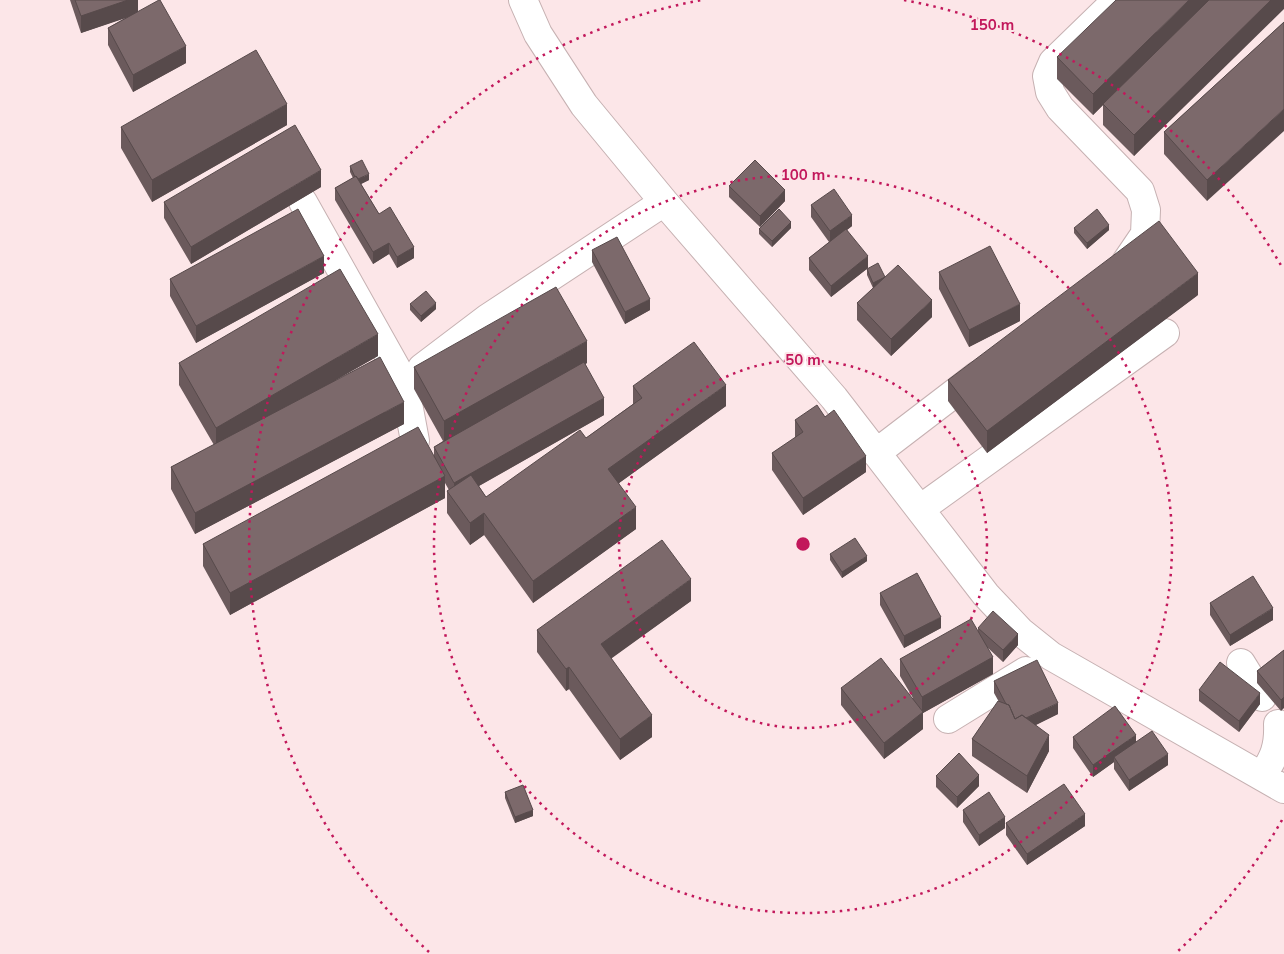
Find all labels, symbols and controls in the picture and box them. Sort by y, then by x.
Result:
text: 150 m [970,15,1014,34]
text: 100 m [781,165,825,184]
text: 50 m [785,350,821,369]
centre of rings [794,535,812,553]

